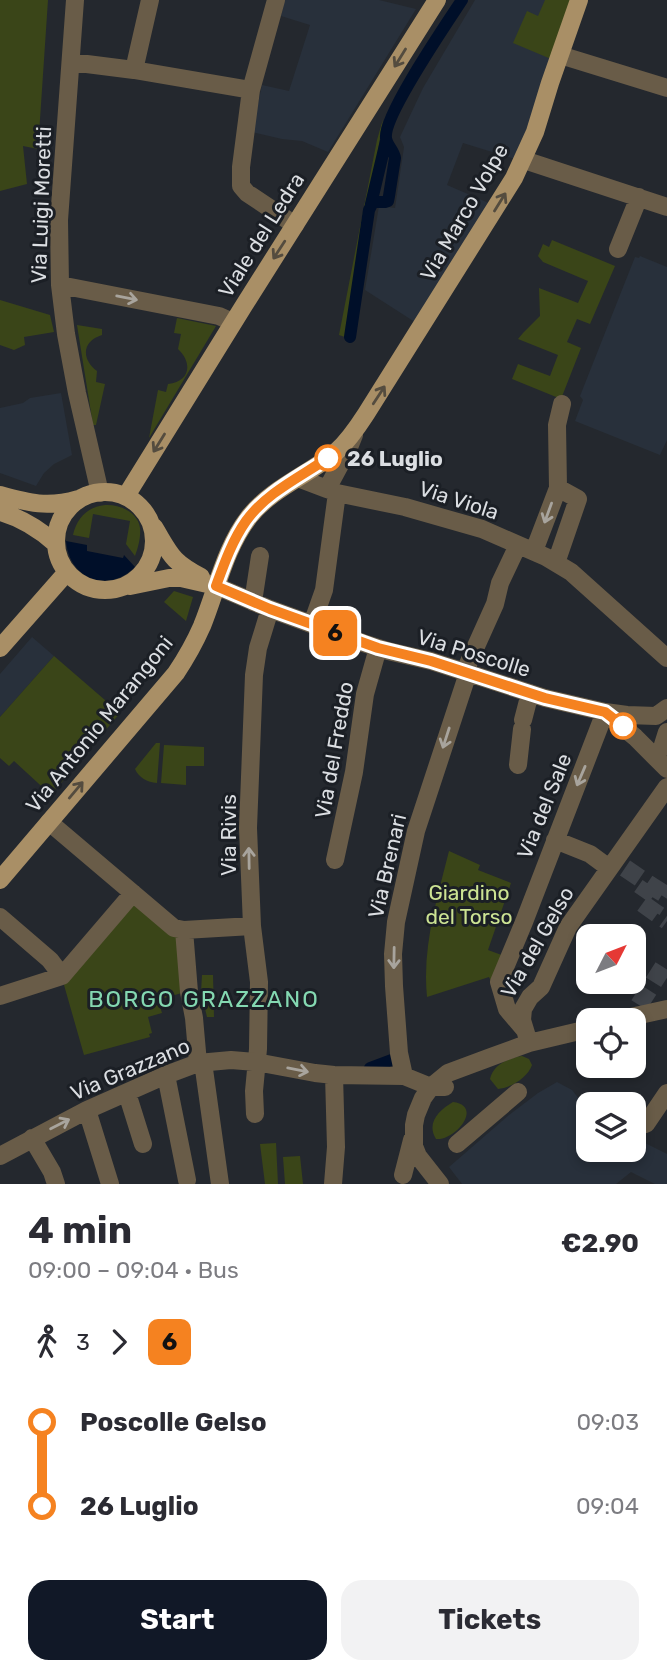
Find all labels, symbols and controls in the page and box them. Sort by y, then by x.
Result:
one-way arrow [393,47,407,67]
street label: Via Luigi Moretti [26,126,56,284]
street label: Via Marco Volpe [415,139,513,285]
street label: Viale del Ledra [213,168,309,302]
one-way arrow [493,193,507,213]
one-way arrow [272,240,286,259]
one-way arrow [115,292,138,305]
one-way arrow [372,386,386,405]
one-way arrow [151,433,165,453]
marker: 26 Luglio [315,445,341,471]
place label: 26 Luglio [347,446,443,471]
street label: Via Viola [416,475,502,525]
one-way arrow [541,501,554,523]
line badge: 6 [312,610,358,656]
text: 6 [327,619,343,647]
street label: Via Poscolle [414,624,534,682]
street label: Via Antonio Marangoni [20,631,178,817]
street label: Via del Freddo [310,680,358,820]
unlabelled marker [610,713,636,739]
one-way arrow [439,727,452,749]
street label: Via del Sale [512,750,576,862]
one-way arrow [574,765,587,787]
one-way arrow [68,782,84,800]
street label: Via Rivis [216,794,241,876]
street label: Via Brenari [363,811,411,921]
one-way arrow [242,847,255,870]
park label: Giardino del Torso [426,880,512,929]
street label: Via del Gelso [495,882,579,1002]
north arrow [576,924,646,994]
map controls [576,924,646,1162]
one-way arrow [387,946,401,969]
district label: BORGO GRAZZANO [88,985,320,1013]
button: locate [576,1008,646,1078]
street label: Via Grazzano [67,1033,193,1105]
one-way arrow [286,1063,309,1077]
button: layers [576,1092,646,1162]
one-way arrow [49,1116,70,1130]
text: 4 min [28,1207,132,1253]
text: €2.90 [561,1228,639,1259]
text: 09:00 – 09:04 · Bus [28,1256,239,1284]
icon: walk [28,1323,66,1361]
icon: forward [100,1323,138,1361]
text: 3 [76,1328,90,1356]
text: 6 [162,1328,177,1356]
text: Poscolle Gelso [80,1407,267,1438]
text: 09:03 [576,1408,639,1436]
text: 26 Luglio [80,1491,199,1522]
text: 09:04 [576,1492,639,1520]
button: Start [28,1580,327,1660]
button: Tickets [341,1580,639,1660]

